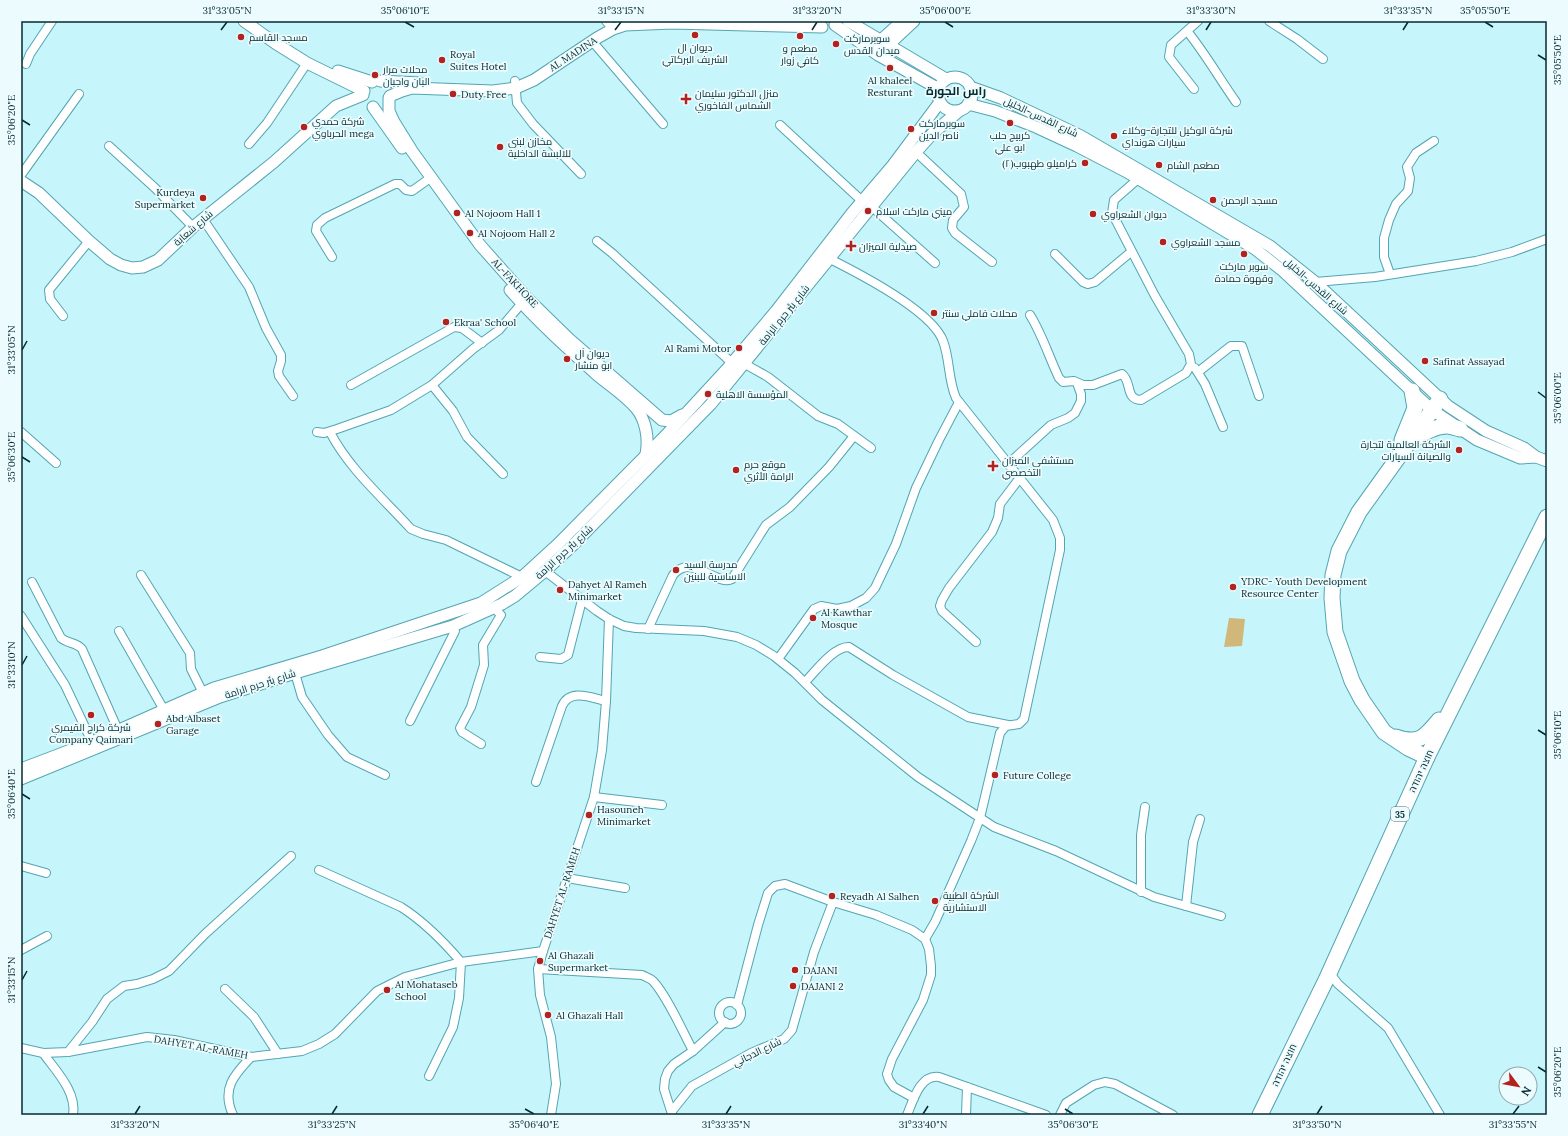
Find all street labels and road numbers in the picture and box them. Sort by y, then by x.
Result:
street label: AL MADINA [546,33,600,75]
street label: شارع القدس-الخليل [1002,94,1080,140]
street label: شارع شعابة [171,207,215,249]
street label: AL-FAKHORE [488,255,541,310]
street label: شارع القدس-الخليل [1281,255,1351,317]
street label: شارع بئر حرم الرامة [756,282,813,348]
street label: شارع بئر حرم الرامة [533,522,596,583]
street label: شارع بئر حرم الرامة [223,666,298,703]
street label: חוצה יהודה [1405,747,1437,795]
road number: 35 [1391,807,1409,821]
street label: DAHYET AL-RAMEH [541,845,583,940]
street label: DAHYET AL-RAMEH [153,1032,249,1062]
street label: شارع الدجاني [730,1035,784,1070]
street label: חוצה יהודה [1268,1041,1300,1089]

